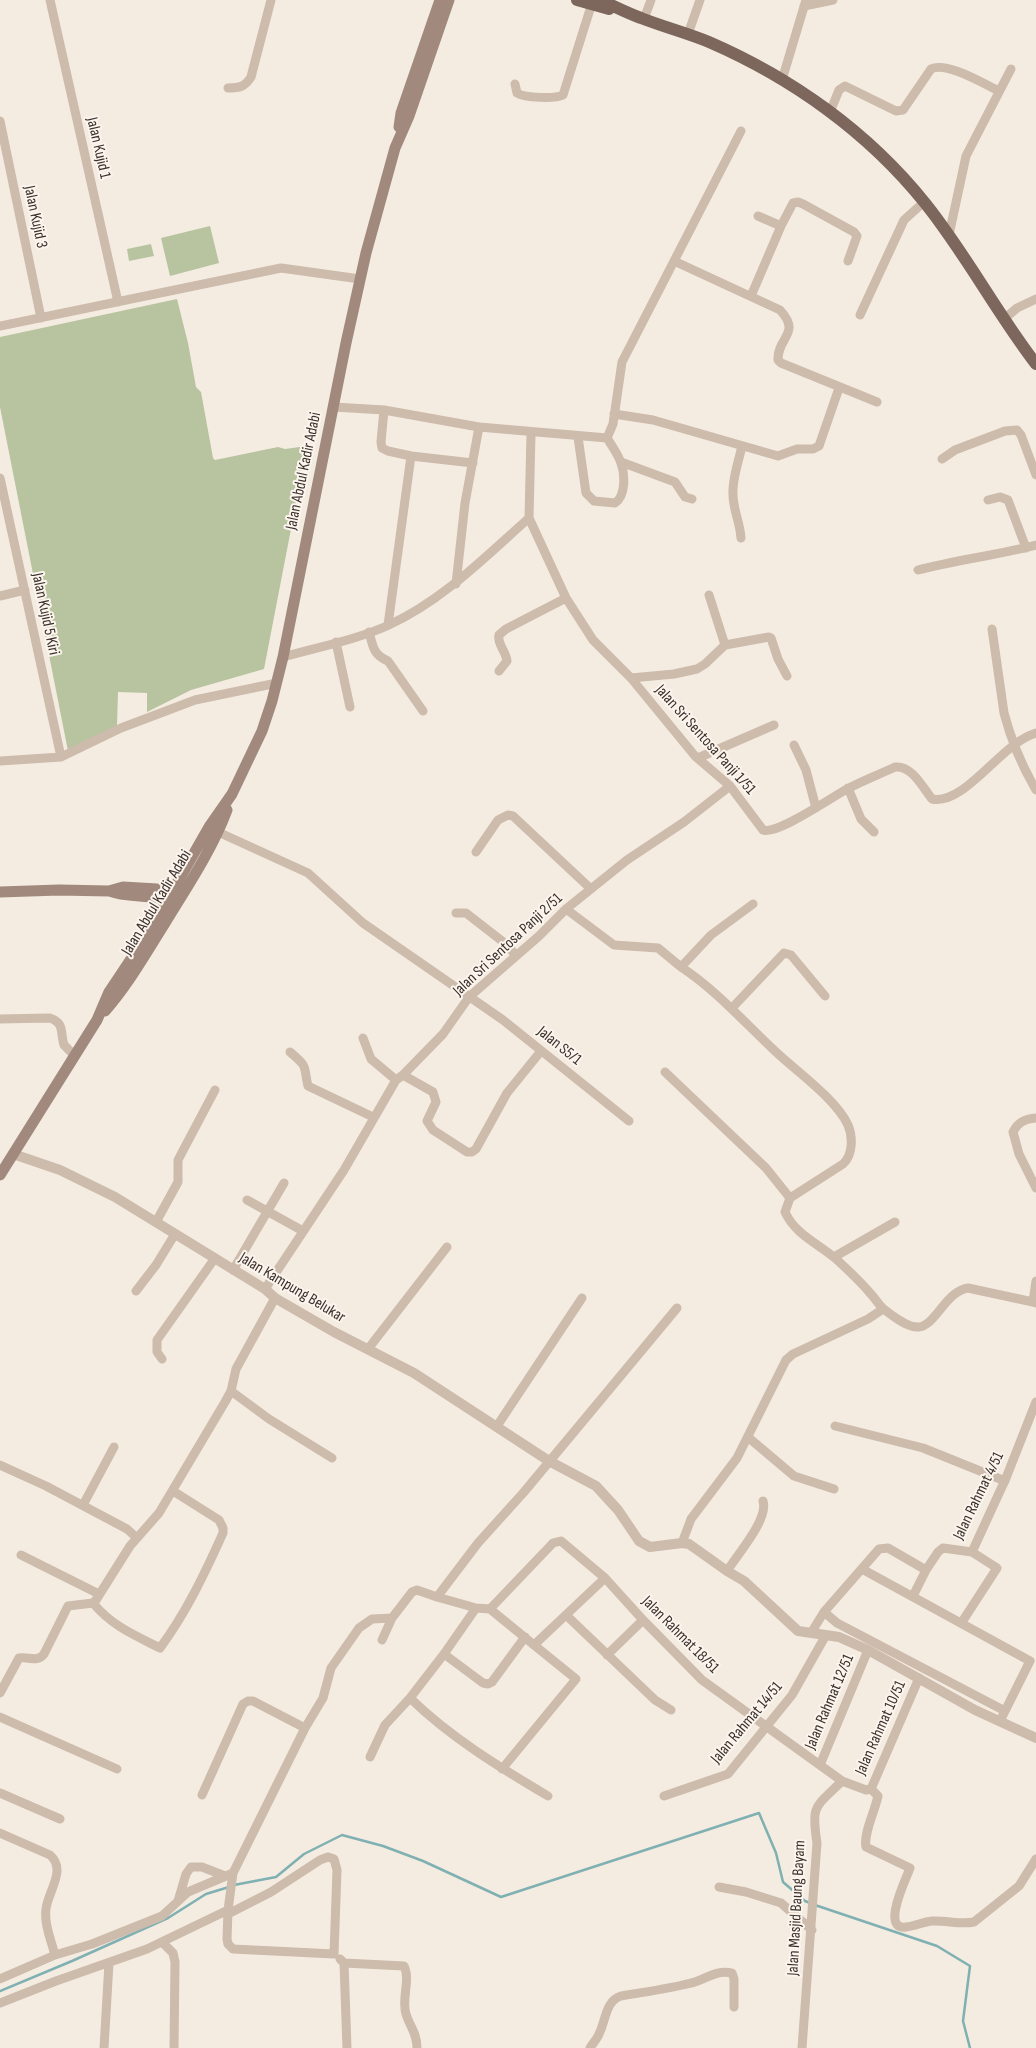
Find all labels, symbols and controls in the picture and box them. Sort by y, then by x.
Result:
street label: Jalan Kujid 1 [82,115,114,181]
street label: Jalan Kujid 3 [19,184,51,250]
street label: Jalan Abdul Kadir Adabi [282,410,326,532]
street label: Jalan Kujid 5 Kiri [27,571,63,657]
street label: Jalan Sri Sentosa Panji 1/51 [651,681,759,799]
street label: Jalan Abdul Kadir Adabi [118,847,196,959]
street label: Jalan Sri Sentosa Panji 2/51 [449,889,567,1001]
street label: Jalan S5/1 [533,1022,585,1070]
street label: Jalan Kampung Belukar [235,1249,349,1327]
street label: Jalan Rahmat 4/51 [949,1449,1009,1543]
street label: Jalan Rahmat 18/51 [637,1592,723,1678]
street label: Jalan Rahmat 12/51 [801,1652,859,1752]
street label: Jalan Rahmat 14/51 [707,1678,787,1768]
street label: Jalan Rahmat 10/51 [852,1678,910,1778]
street label: Jalan Masjid Baung Bayam [784,1840,810,1976]

